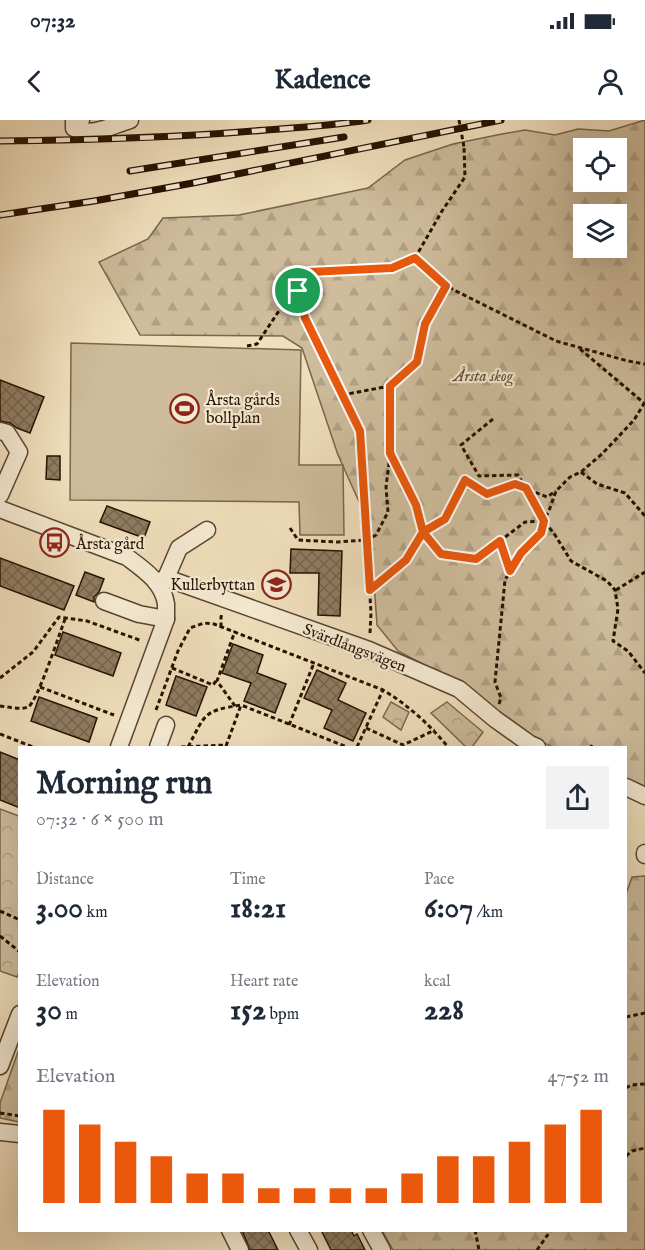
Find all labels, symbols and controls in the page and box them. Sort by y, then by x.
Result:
text: 07:32 [30,7,75,35]
text: Kadence [274,64,371,98]
icon: back [18,65,51,98]
icon: person [594,65,627,98]
map controls [573,138,627,258]
button: locate [573,138,627,192]
button: layers [573,204,627,258]
pin [272,265,323,316]
icon: arrive [281,274,314,307]
park label: Årsta skog [451,366,514,387]
place label: Årsta gårds bollplan [205,389,280,429]
sports icon: Årsta gårds bollplan [169,392,201,424]
bus stop icon: Årsta gård [39,527,71,559]
place label: Årsta gård [75,533,145,555]
school or university icon: Kullerbyttan [260,568,292,600]
place label: Kullerbyttan [171,576,255,596]
street label: Svärdlångsvägen [300,620,409,678]
text: Morning run [36,763,212,805]
button: share [546,766,609,829]
text: 07:32 · 6 × 500 m [36,807,164,832]
text: Distance [36,870,94,890]
text: Time [230,870,266,890]
text: Pace [424,870,454,890]
text: 3.00 [36,890,83,928]
text: 18:21 [230,890,286,928]
text: 6:07 [424,890,473,928]
text: km [83,903,108,923]
text: /km [473,903,503,923]
text: Elevation [36,972,99,992]
text: Heart rate [230,972,298,992]
text: kcal [424,972,451,992]
text: 30 [36,992,62,1030]
text: 152 [230,992,266,1030]
text: 228 [424,992,464,1030]
text: m [62,1005,78,1025]
text: bpm [266,1005,299,1025]
text: Elevation [36,1064,115,1089]
text: 47–52 m [547,1064,609,1089]

